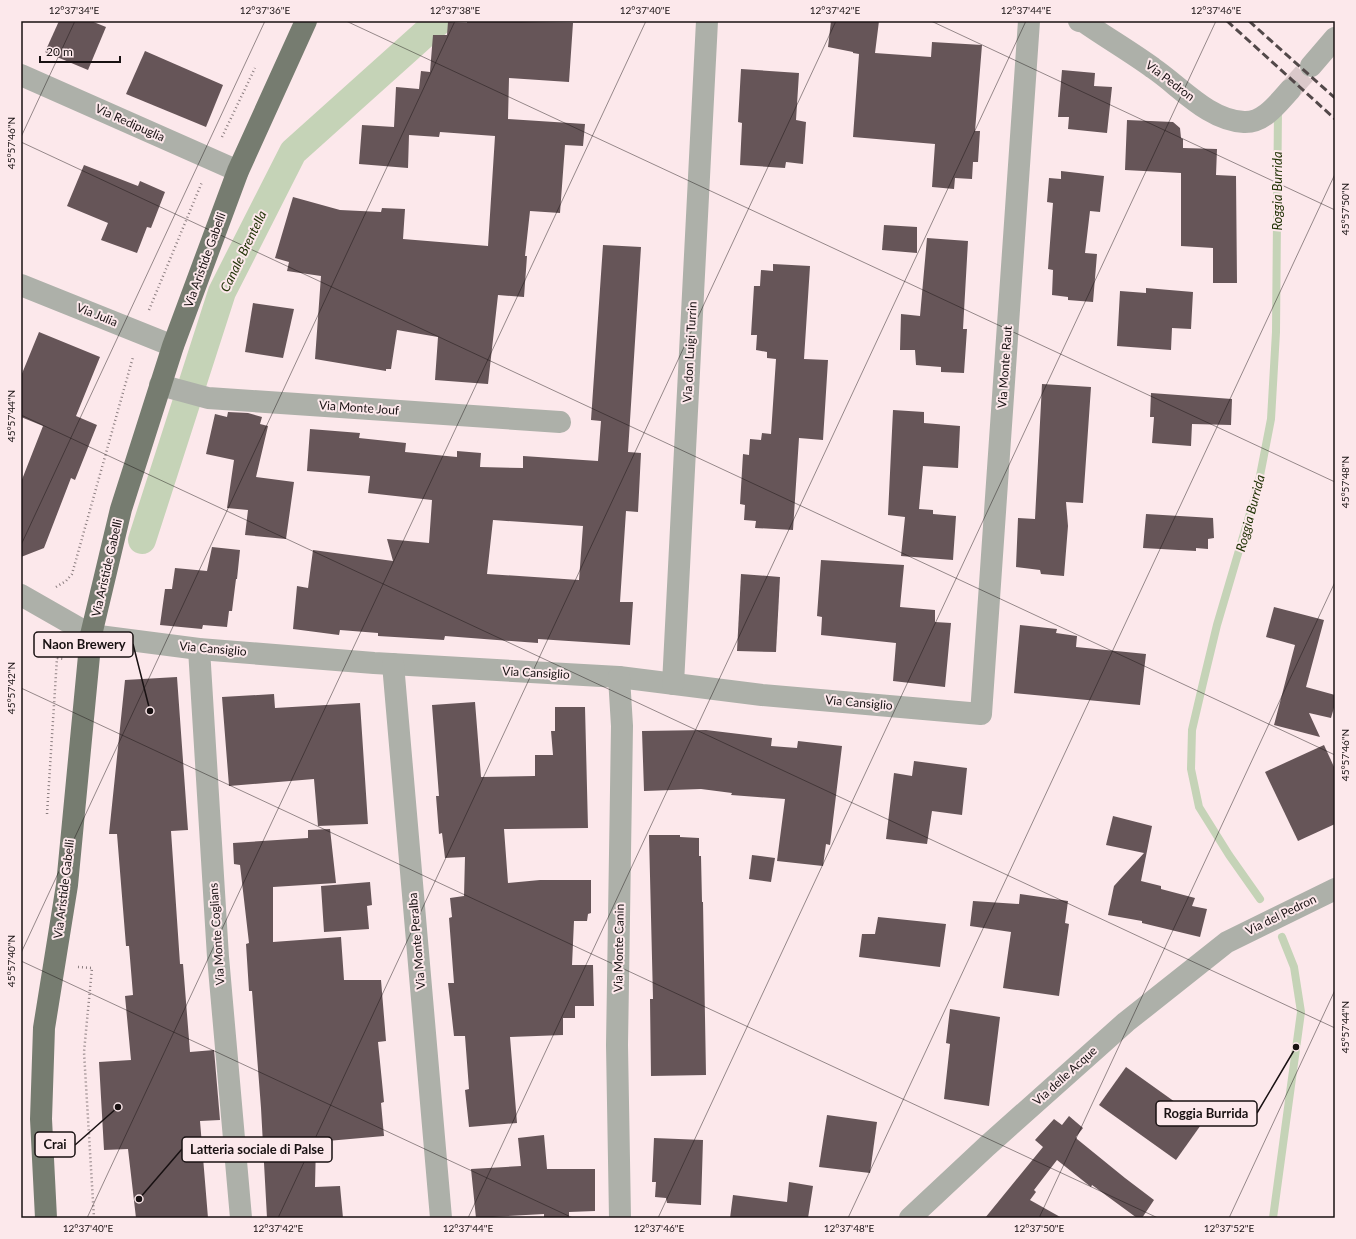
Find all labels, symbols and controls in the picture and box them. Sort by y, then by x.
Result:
text: 12°37'34"E [49,4,99,16]
text: 12°37'36"E [240,4,290,16]
text: 12°37'38"E [430,4,480,16]
text: 12°37'40"E [620,4,670,16]
text: 12°37'42"E [810,4,860,16]
text: 12°37'44"E [1001,4,1051,16]
text: 12°37'46"E [1191,4,1241,16]
scale bar [40,38,120,64]
text: 20 m [46,44,73,59]
street label: Via Pedron [1143,57,1198,104]
street label: Via Redipuglia [93,101,167,145]
text: 45°57'46"N [5,117,17,169]
water label: Roggia Burrida [1269,151,1285,231]
text: 45°57'50"N [1339,183,1351,235]
water label: Canale Brentella [216,207,270,294]
street label: Via Aristide Gabelli [180,210,229,309]
street label: Via Julia [74,300,120,330]
street label: Via don Luigi Turrin [679,301,700,403]
street label: Via Monte Raut [994,325,1015,409]
text: 45°57'44"N [5,390,17,442]
street label: Via Monte Jouf [318,397,400,418]
text: 45°57'48"N [1339,456,1351,508]
water label: Roggia Burrida [1232,472,1268,553]
street label: Via Aristide Gabelli [88,517,125,618]
callout: Naon Brewery [34,632,133,657]
text: Naon Brewery [42,636,126,652]
street label: Via Cansiglio [179,638,248,659]
text: 45°57'42"N [5,662,17,714]
street label: Via Cansiglio [502,663,570,682]
street label: Via Cansiglio [825,692,894,713]
text: 45°57'46"N [1339,729,1351,781]
street label: Via Aristide Gabelli [50,838,77,939]
street label: Via Monte Coglians [205,882,228,986]
street label: Via del Pedron [1243,891,1318,938]
street label: Via Monte Peralba [405,892,428,990]
street label: Via Monte Canin [610,904,627,992]
text: 45°57'40"N [5,935,17,987]
text: 45°57'44"N [1339,1001,1351,1053]
street label: Via delle Acque [1030,1043,1100,1108]
callout: Roggia Burrida [1156,1101,1257,1126]
text: Roggia Burrida [1164,1105,1248,1121]
callout: Crai [35,1132,75,1157]
text: Crai [43,1136,67,1152]
callout: Latteria sociale di Palse [182,1137,332,1162]
text: Latteria sociale di Palse [190,1141,324,1157]
text: 12°37'40"E [63,1222,113,1234]
text: 12°37'42"E [253,1222,303,1234]
text: 12°37'44"E [443,1222,493,1234]
text: 12°37'46"E [634,1222,684,1234]
text: 12°37'48"E [824,1222,874,1234]
text: 12°37'50"E [1014,1222,1064,1234]
text: 12°37'52"E [1204,1222,1254,1234]

